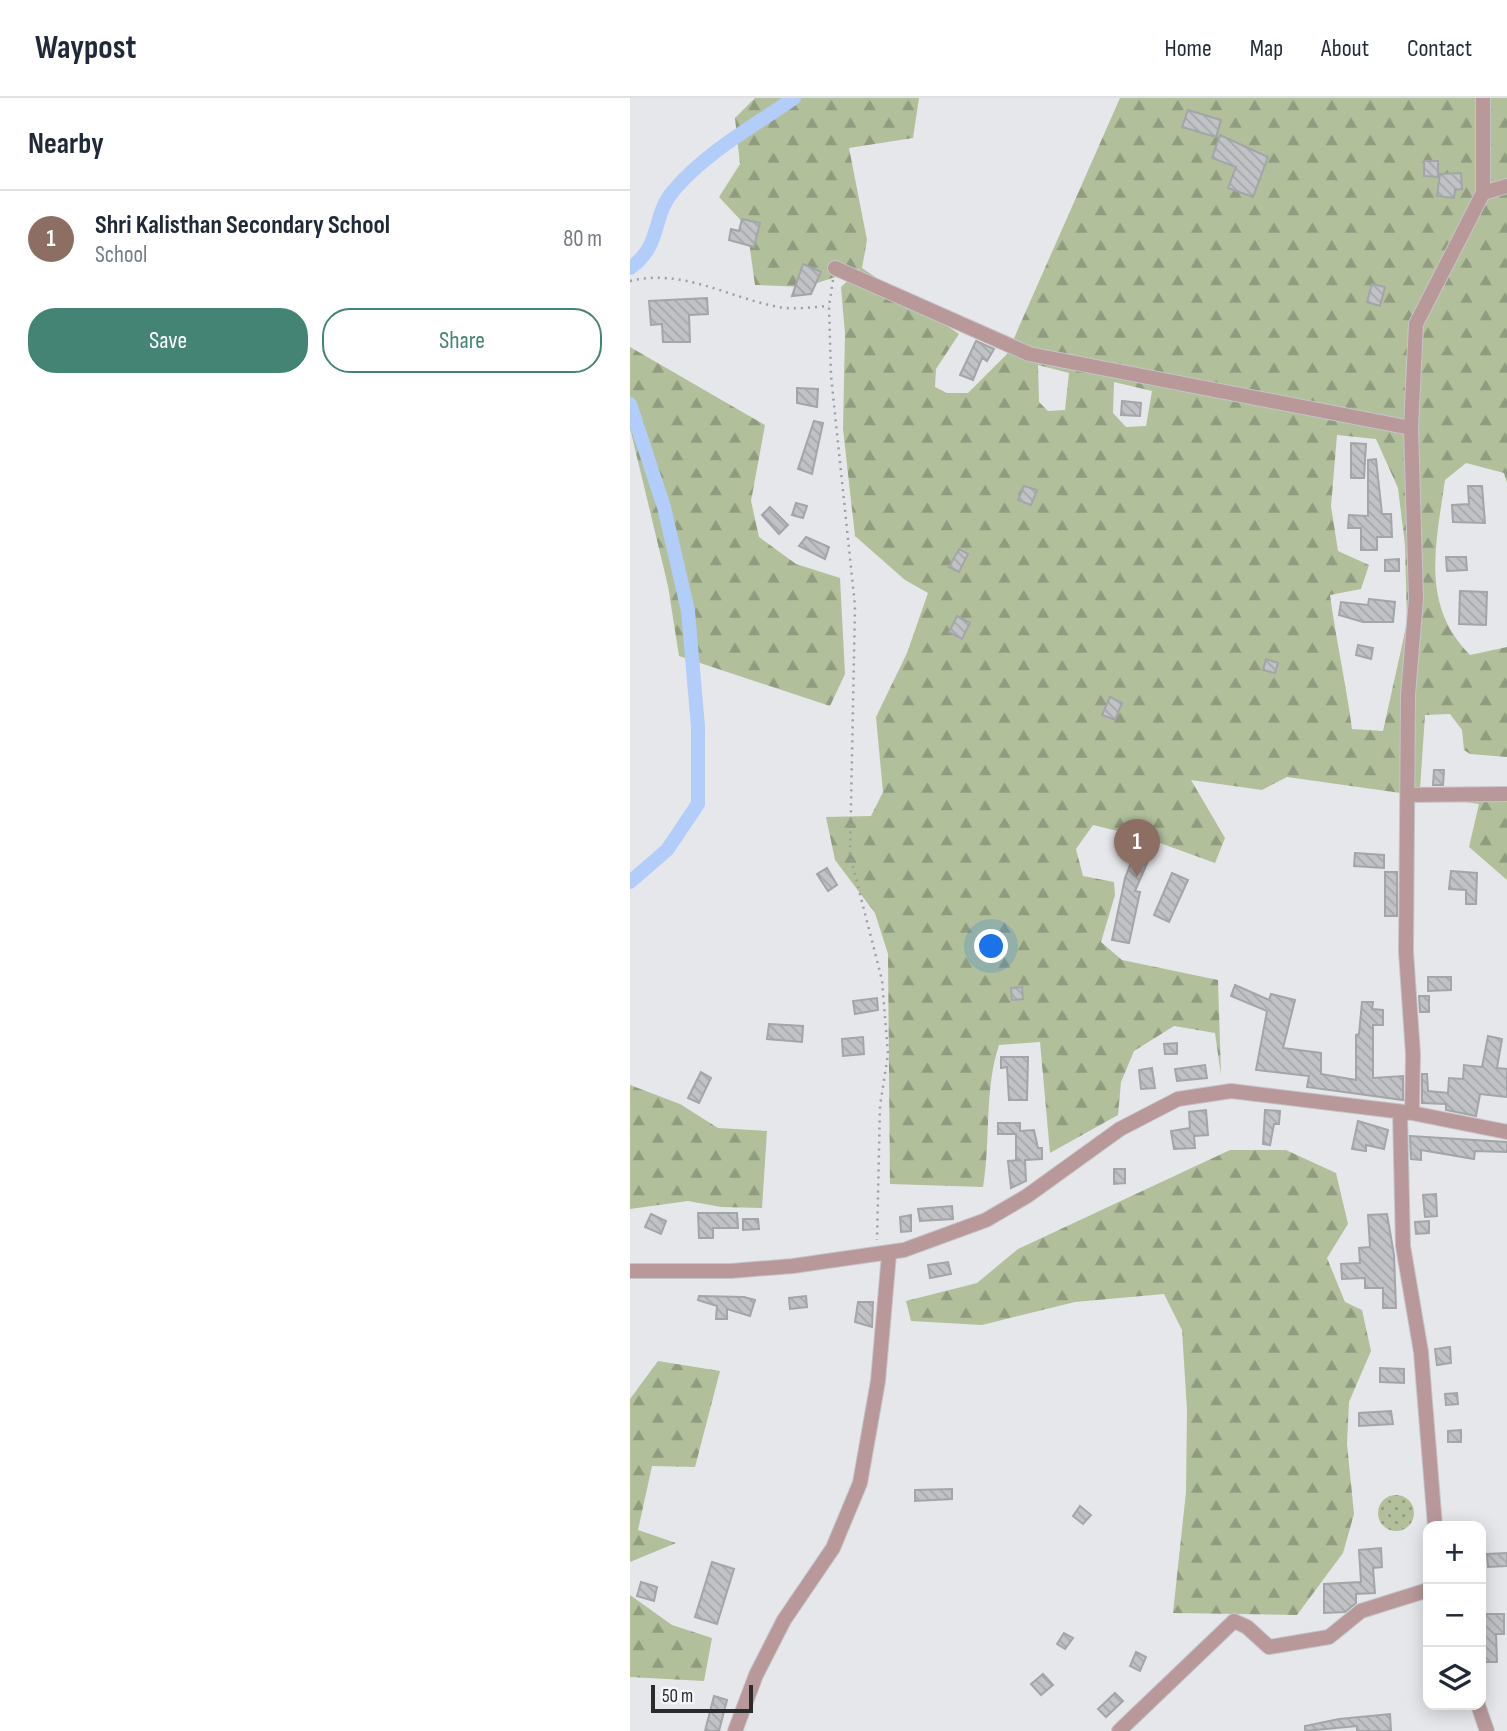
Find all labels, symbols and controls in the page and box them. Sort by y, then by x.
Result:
text: Waypost [35,28,136,68]
text: Home [1164,34,1212,63]
text: Map [1250,34,1283,63]
text: About [1321,34,1369,63]
text: Contact [1407,34,1472,63]
text: Nearby [28,126,104,162]
text: Shri Kalisthan Secondary School [95,210,390,241]
text: 1 [46,225,56,253]
text: 80 m [563,225,602,253]
text: School [95,241,147,269]
button: Save [28,308,308,373]
button: Share [322,308,602,373]
pin: 1 [1114,819,1160,877]
your location [974,929,1008,963]
map controls [1423,1521,1486,1710]
button: + [1423,1521,1486,1584]
button: − [1423,1584,1486,1647]
button: layers [1423,1647,1486,1710]
scale bar [651,1682,752,1714]
text: 50 m [662,1685,693,1708]

